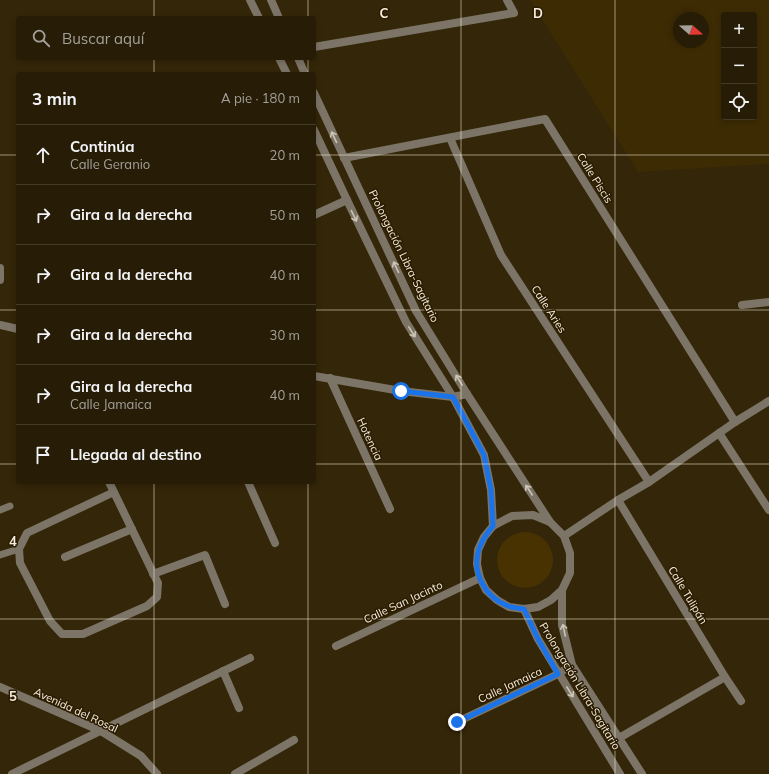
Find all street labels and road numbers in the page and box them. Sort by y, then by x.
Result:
street label: Calle Piscis [574,150,616,206]
street label: Prolongación Libra-Sagitario [366,187,442,325]
street label: Calle Aries [528,282,570,336]
street label: Hotencia [354,415,386,463]
street label: Calle Tulipán [665,563,711,627]
street label: Calle San Jacinto [361,578,445,626]
street label: Prolongación Libra-Sagitario [536,620,624,752]
street label: Calle Jamaica [476,664,544,706]
street label: Avenida del Rosal [32,684,120,736]

